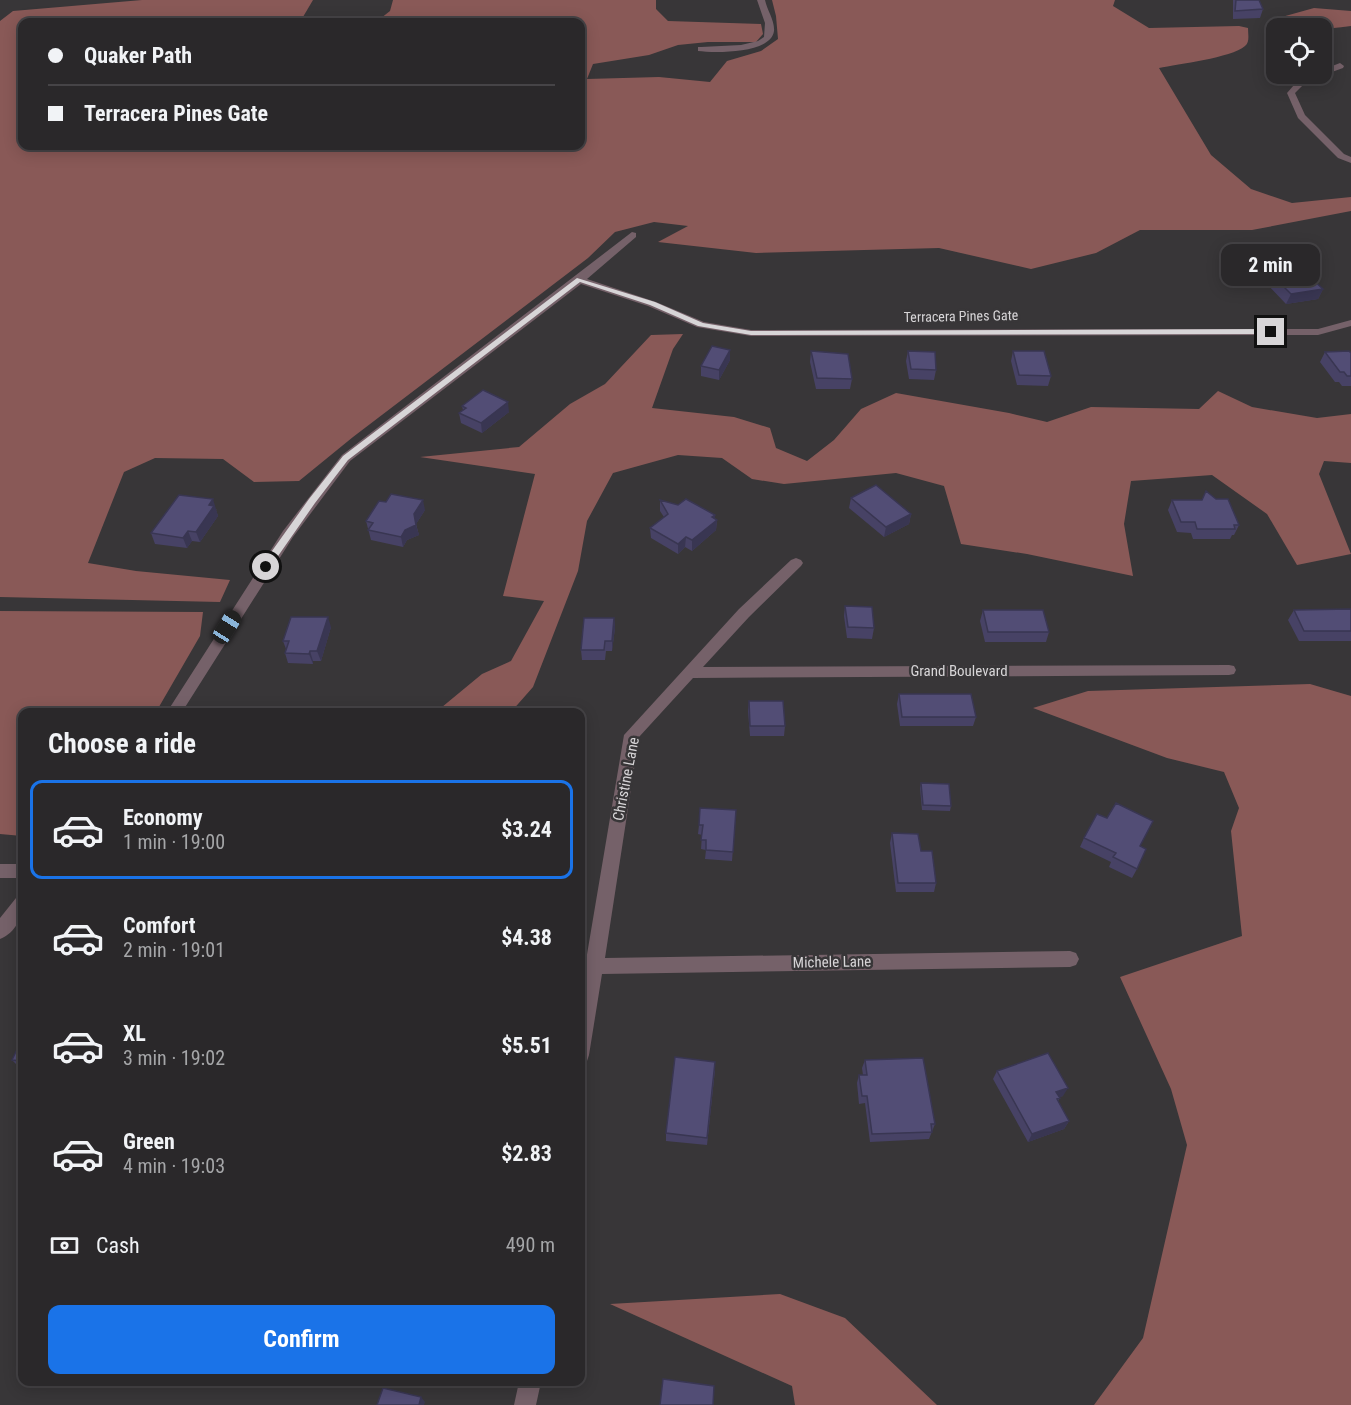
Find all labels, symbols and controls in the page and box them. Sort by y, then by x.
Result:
map controls [1266,18,1332,84]
button: locate [1266,18,1332,84]
text: Quaker Path [84,43,192,68]
text: Terracera Pines Gate [84,101,268,126]
callout: 2 min [1222,245,1320,287]
text: 2 min [1248,253,1293,277]
street label: Terracera Pines Gate [904,307,1019,325]
route end [1257,318,1284,345]
route start [252,553,279,580]
car [210,607,244,647]
street label: Grand Boulevard [910,662,1008,680]
text: Choose a ride [48,728,196,760]
street label: Christine Lane [609,736,643,822]
icon: car [51,803,105,857]
text: Economy [123,805,203,830]
text: $3.24 [501,817,552,842]
text: 1 min · 19:00 [123,830,225,854]
icon: car [51,911,105,965]
text: Comfort [123,913,196,938]
text: $4.38 [501,925,552,950]
text: 2 min · 19:01 [123,938,225,962]
street label: Michele Lane [793,952,871,972]
icon: car [51,1019,105,1073]
text: XL [123,1021,146,1046]
text: $5.51 [501,1033,552,1058]
text: 3 min · 19:02 [123,1046,225,1070]
icon: car [51,1127,105,1181]
text: Green [123,1129,175,1154]
text: $2.83 [501,1141,552,1166]
text: 4 min · 19:03 [123,1154,225,1178]
icon: cash [48,1229,81,1262]
text: Cash [96,1233,140,1258]
text: 490 m [506,1233,555,1257]
button: Confirm [48,1305,555,1374]

